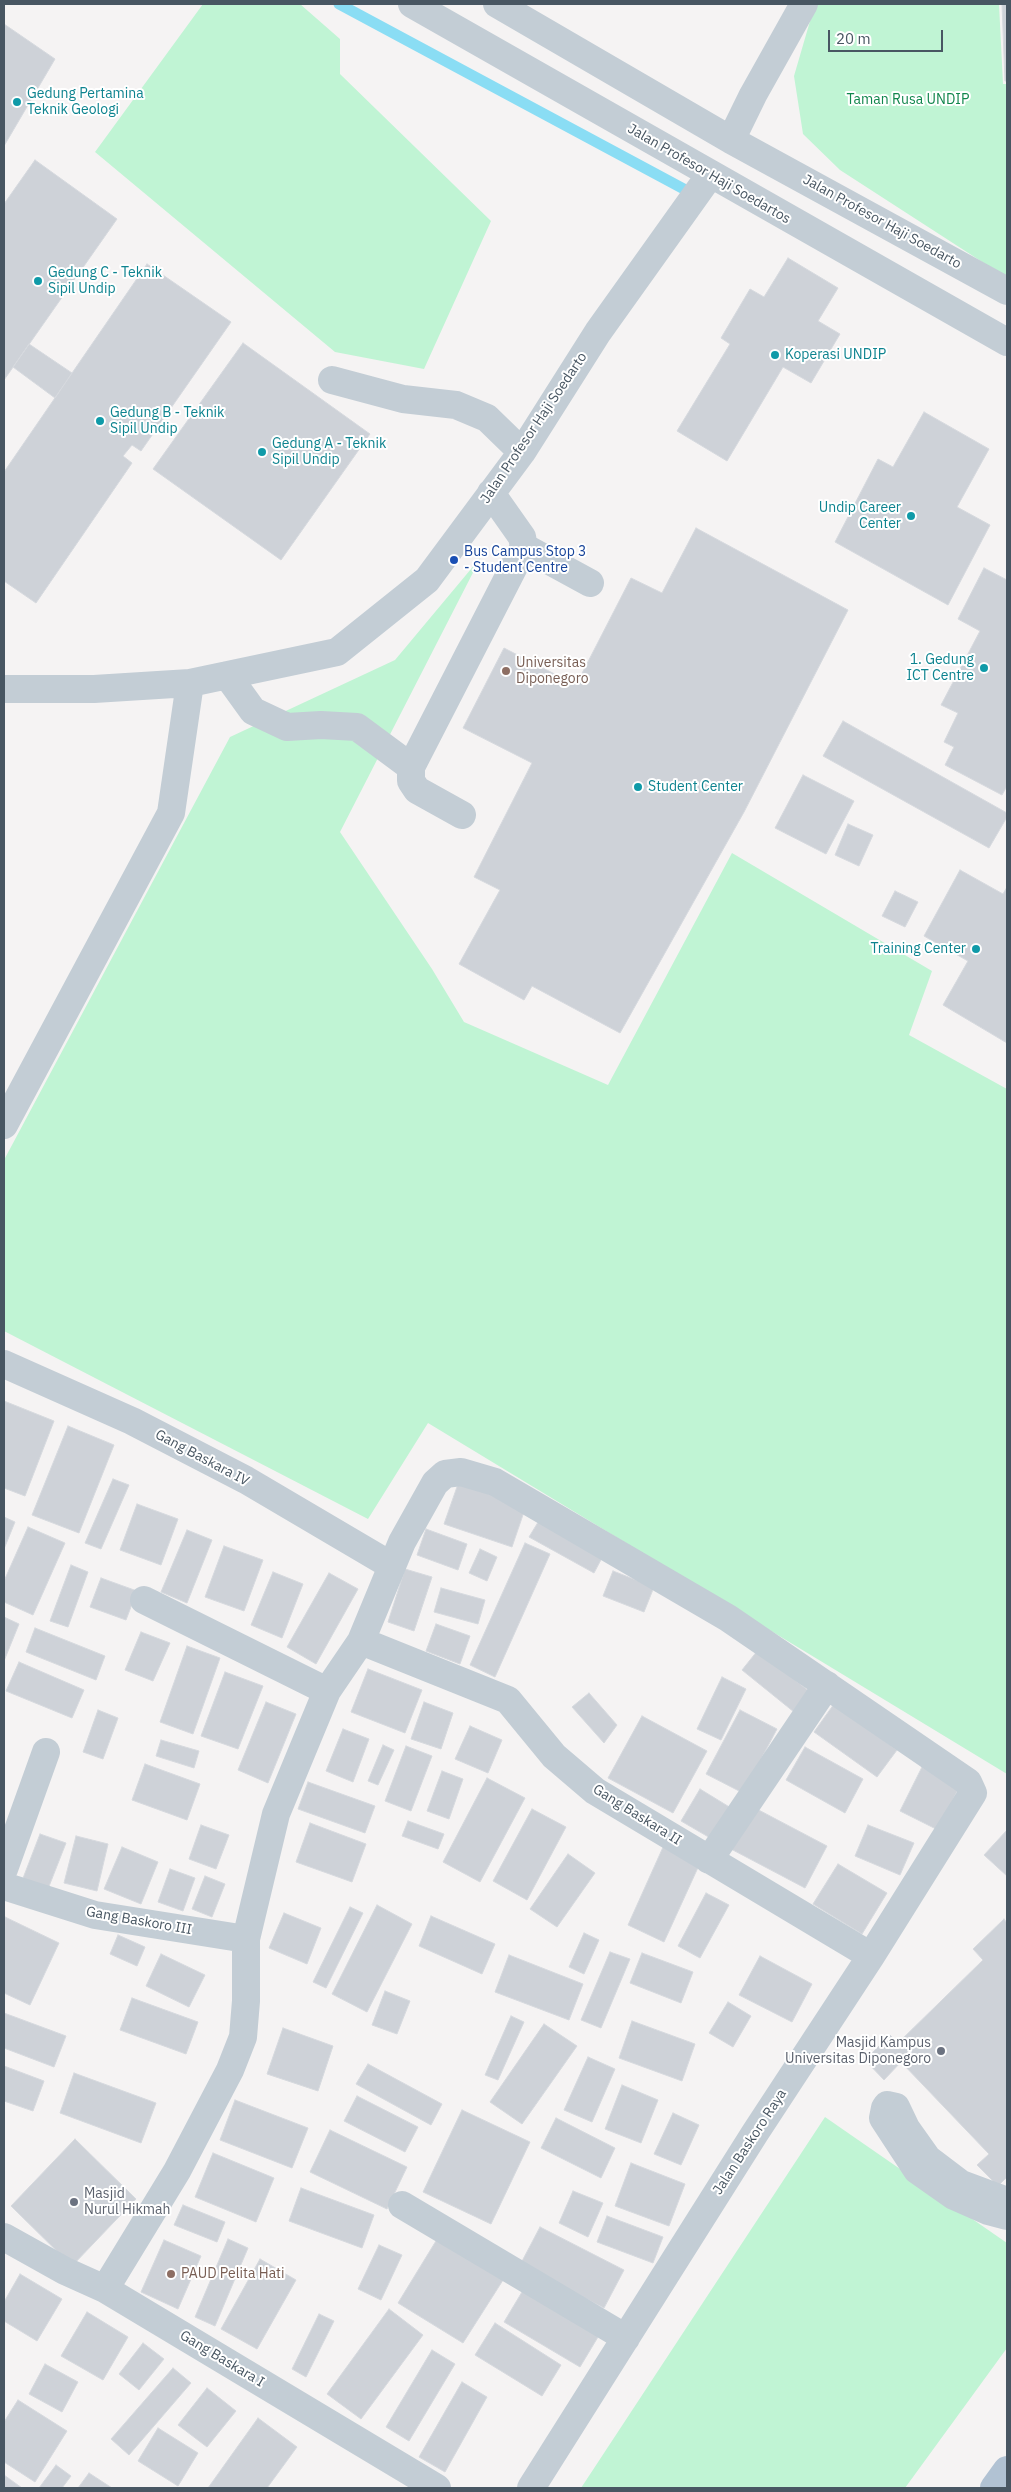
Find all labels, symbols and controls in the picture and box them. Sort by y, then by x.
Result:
scale bar [831,20,946,52]
text: 20 m [836,29,871,48]
place label: Gedung Pertamina Teknik Geologi [27,86,144,118]
park label: Taman Rusa UNDIP [847,92,969,108]
marker: Gedung Pertamina Teknik Geologi [11,96,23,108]
street label: Jalan Profesor Haji Soedartos [625,120,793,228]
street label: Jalan Profesor Haji Soedarto [800,171,964,273]
place label: Gedung C - Teknik Sipil Undip [48,265,162,298]
marker: Gedung C - Teknik Sipil Undip [32,275,44,287]
place label: Koperasi UNDIP [785,347,886,363]
street label: Jalan Profesor Haji Soedarto [477,349,591,507]
marker: Koperasi UNDIP [769,349,781,361]
place label: Gedung B - Teknik Sipil Undip [110,405,224,438]
marker: Gedung B - Teknik Sipil Undip [94,415,106,427]
place label: Gedung A - Teknik Sipil Undip [272,436,386,468]
marker: Gedung A - Teknik Sipil Undip [256,446,268,458]
place label: Undip Career Center [819,500,901,532]
marker: Undip Career Center [905,510,917,522]
place label: Bus Campus Stop 3 - Student Centre [464,544,586,576]
marker: Bus Campus Stop 3 - Student Centre [448,554,460,566]
place label: 1. Gedung ICT Centre [906,652,974,684]
place label: Universitas Diponegoro [516,655,589,688]
marker: 1. Gedung ICT Centre [978,662,990,674]
marker: Universitas Diponegoro [500,665,512,677]
place label: Student Center [648,779,743,795]
marker: Student Center [632,781,644,793]
place label: Training Center [870,941,966,957]
marker: Training Center [970,943,982,955]
street label: Gang Baskara IV [152,1426,252,1490]
street label: Gang Baskara II [590,1781,684,1849]
street label: Gang Baskoro III [85,1903,193,1939]
place label: Masjid Kampus Universitas Diponegoro [785,2035,931,2068]
marker: Masjid Kampus Universitas Diponegoro [935,2045,947,2057]
street label: Jalan Baskoro Raya [710,2086,790,2198]
place label: Masjid Nurul Hikmah [84,2186,170,2218]
marker: Masjid Nurul Hikmah [68,2196,80,2208]
place label: PAUD Pelita Hati [181,2266,285,2282]
marker: PAUD Pelita Hati [165,2268,177,2280]
street label: Gang Baskara I [177,2327,267,2391]

